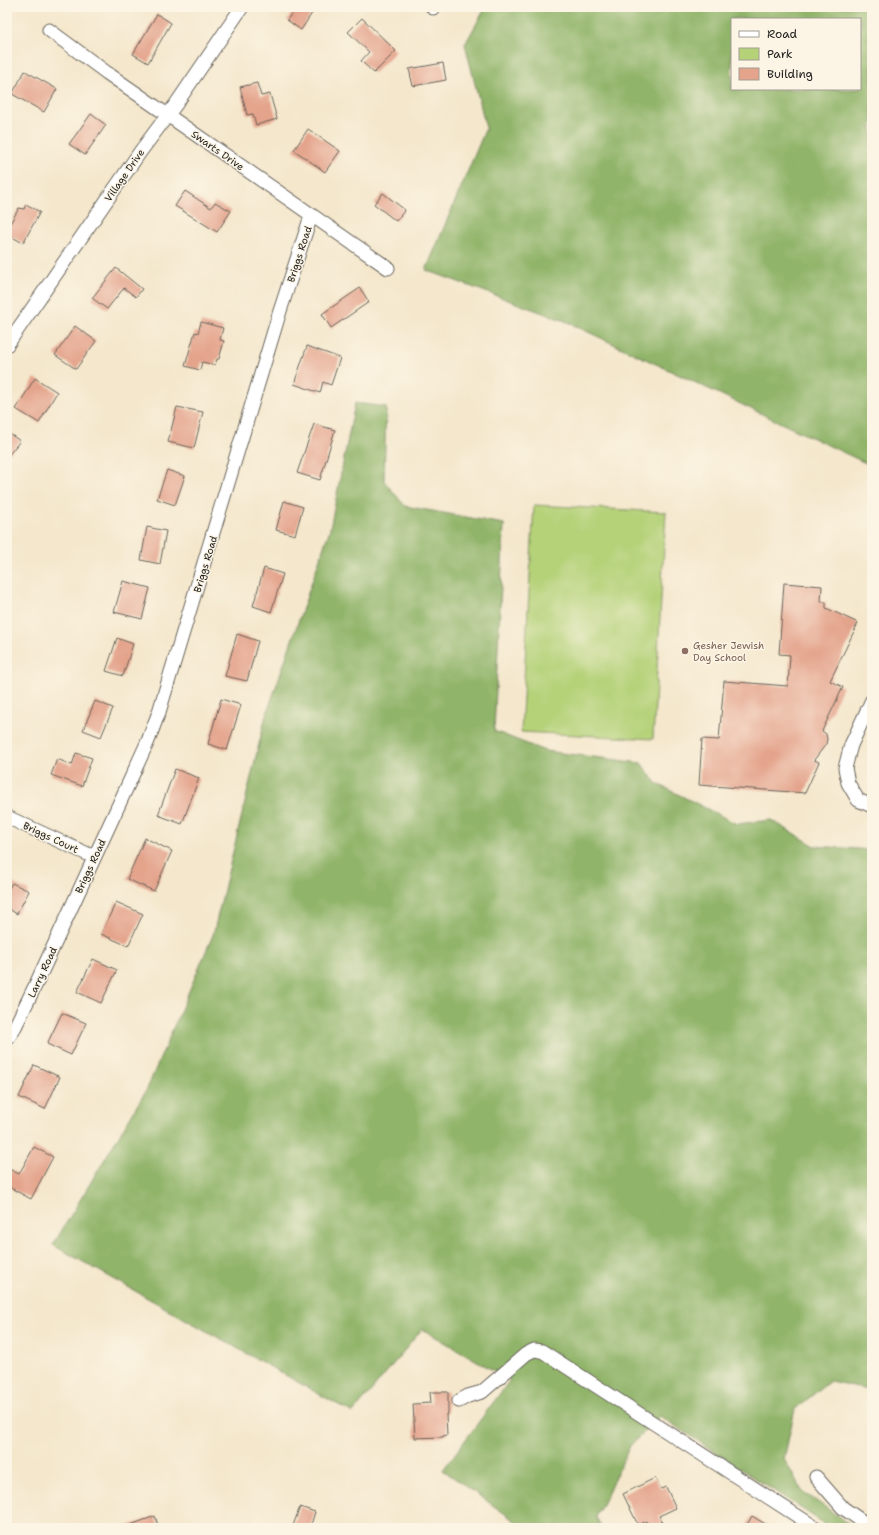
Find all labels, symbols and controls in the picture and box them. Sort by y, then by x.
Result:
legend [731,18,861,90]
text: Road [767,26,798,42]
text: Park [767,46,793,62]
text: Building [767,66,813,82]
street label: Swarts Drive [189,127,247,174]
street label: Village Drive [102,146,147,204]
street label: Briggs Road [284,224,315,284]
street label: Briggs Road [191,534,220,594]
place label: Gesher Jewish Day School [693,639,764,664]
marker: Gesher Jewish Day School [680,646,690,656]
street label: Briggs Court [21,819,81,856]
street label: Briggs Road [72,836,109,895]
street label: Larry Road [25,944,60,1000]

